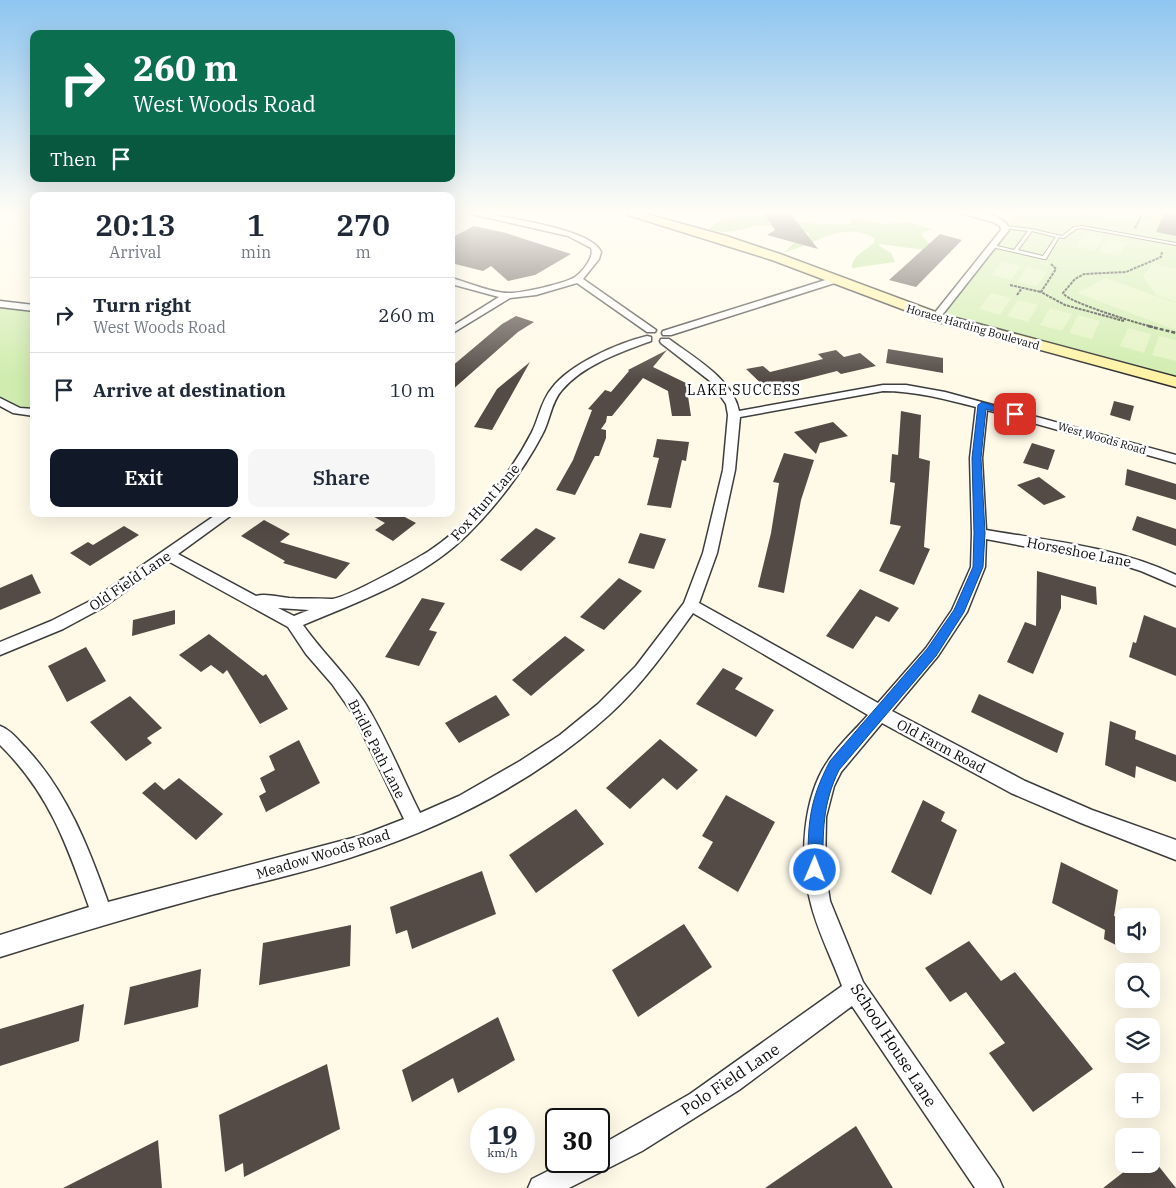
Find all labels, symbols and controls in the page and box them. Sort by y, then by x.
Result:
text: 260 m [133,45,238,91]
icon: right [50,50,115,115]
text: West Woods Road [133,89,316,118]
icon: arrive [107,145,135,173]
text: Then [50,147,97,171]
text: 20:13 [95,205,176,244]
text: 1 [247,205,265,244]
text: 270 [336,205,390,244]
text: Arrival [109,242,161,262]
text: min [241,242,271,262]
text: m [355,242,371,262]
text: Turn right [93,293,191,317]
icon: right [50,301,78,329]
street label: Horace Harding Boulevard [905,301,1041,353]
text: 260 m [378,303,435,327]
text: West Woods Road [93,317,226,337]
icon: arrive [50,376,78,404]
text: Arrive at destination [93,378,286,402]
text: 10 m [390,378,435,402]
district label: LAKE SUCCESS [687,381,801,399]
pin [994,393,1036,435]
icon: arrive [1001,400,1029,428]
street label: West Woods Road [1056,419,1148,457]
button: Exit [50,449,238,507]
button: Share [248,449,435,507]
street label: Fox Hunt Lane [447,460,523,544]
street label: Horseshoe Lane [1025,533,1133,571]
street label: Old Field Lane [86,547,174,615]
street label: Bridle Path Lane [344,696,410,802]
street label: Old Farm Road [894,715,989,777]
street label: Meadow Woods Road [254,825,393,883]
position arrow [788,843,840,895]
map controls [1115,908,1160,1173]
button: sound [1115,908,1160,953]
button: search [1115,963,1160,1008]
street label: School House Lane [847,980,941,1110]
button: layers [1115,1018,1160,1063]
street label: Polo Field Lane [677,1039,783,1119]
button: + [1115,1073,1160,1118]
speed limit sign: 30 [545,1108,610,1173]
text: 19 [487,1118,518,1151]
button: − [1115,1128,1160,1173]
text: km/h [487,1145,518,1160]

